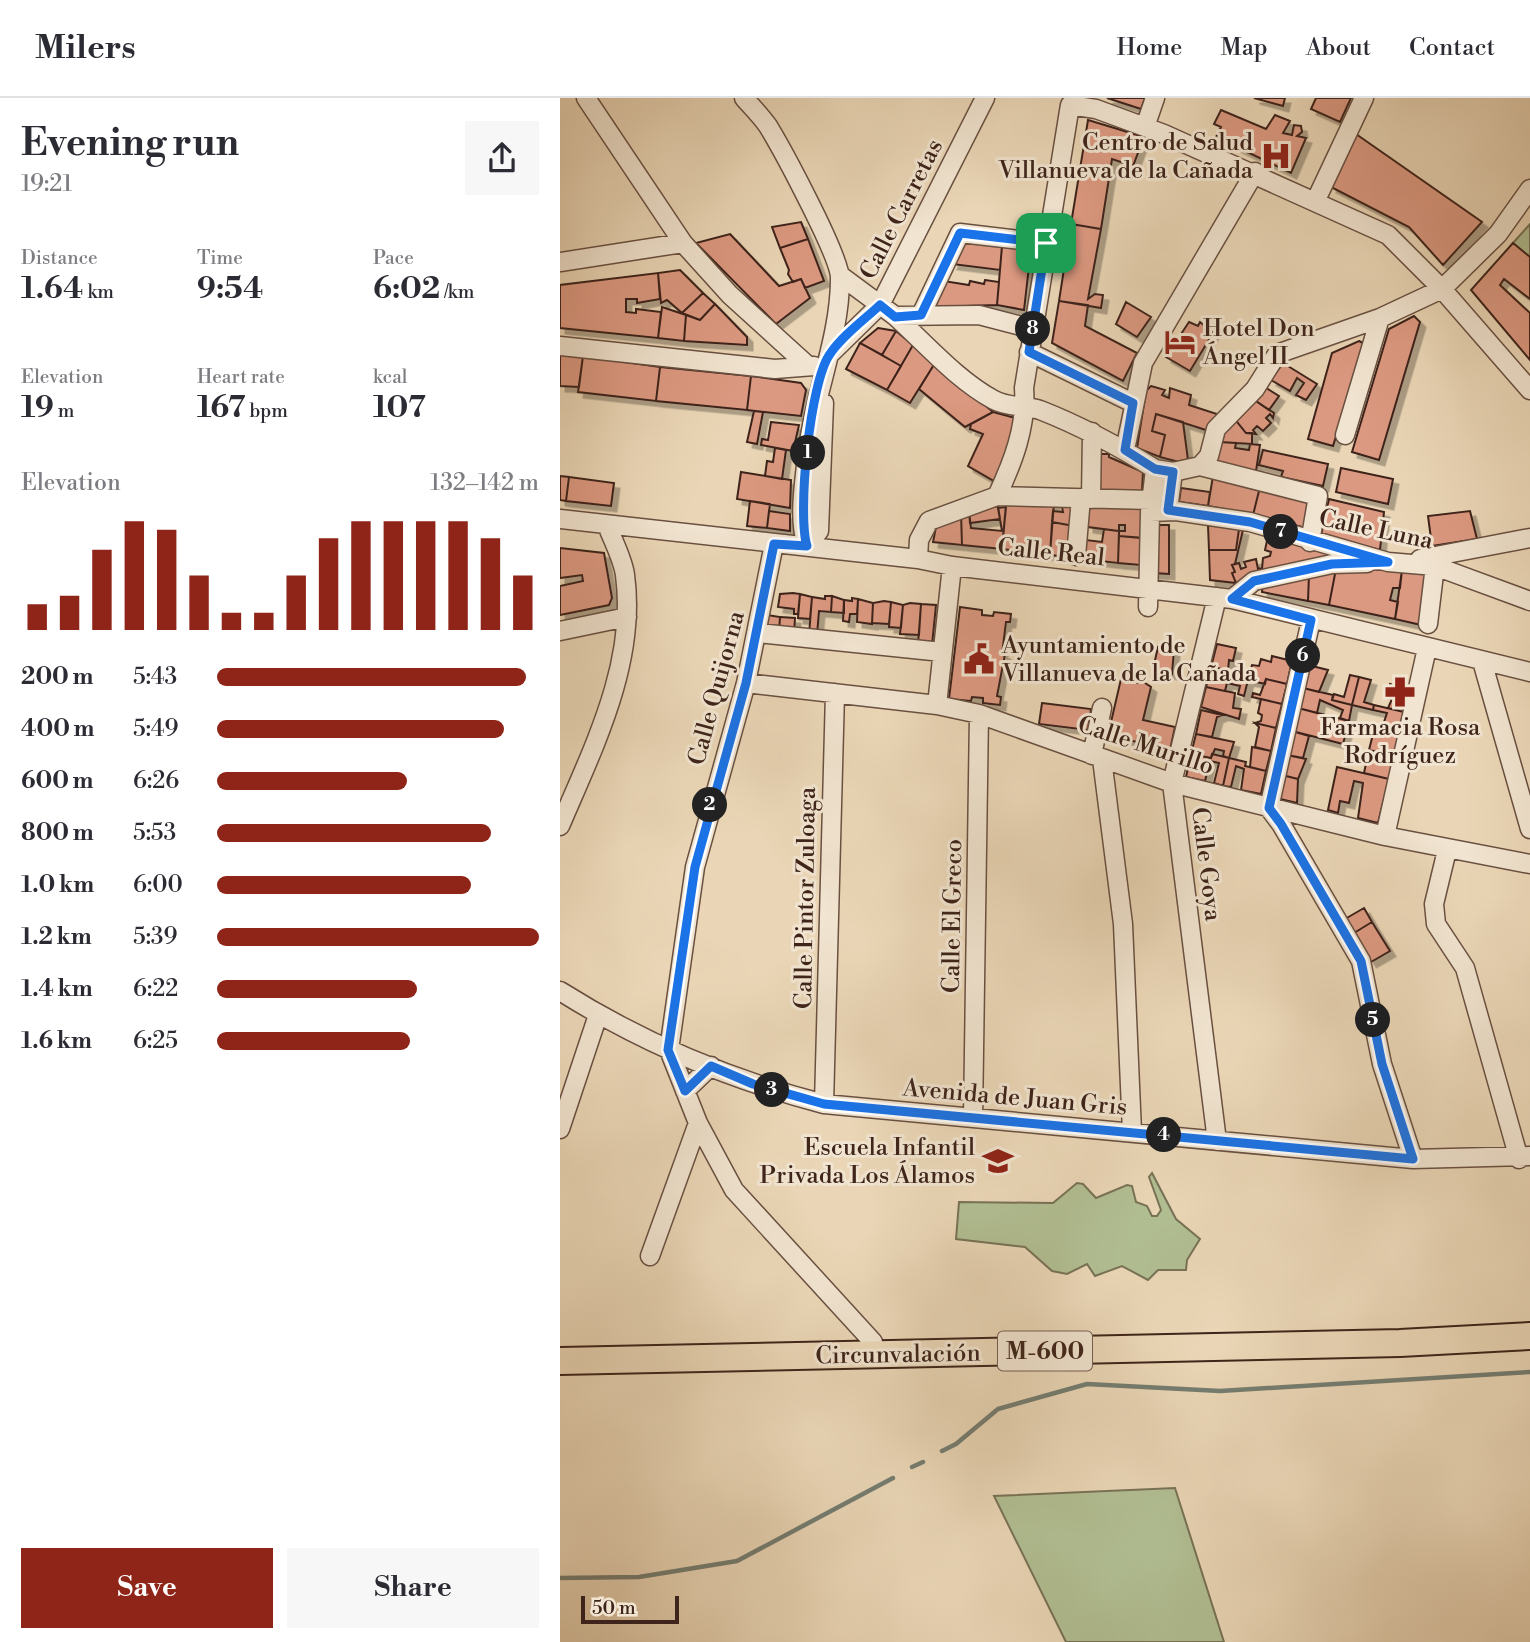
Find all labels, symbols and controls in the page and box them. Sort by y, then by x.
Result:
text: Milers [35,28,136,69]
text: Home [1117,33,1182,63]
text: Map [1220,33,1268,63]
text: About [1306,33,1371,63]
text: Contact [1409,33,1495,63]
text: Evening run [21,120,239,167]
button: share [465,121,539,195]
place label: Centro de Salud Villanueva de la Cañada [997,128,1254,186]
street label: Calle Carretas [854,134,950,285]
hospital icon: Centro de Salud Villanueva de la Cañada [1259,139,1293,173]
text: 19:21 [21,170,73,198]
pin [1016,213,1076,273]
icon: arrive [1027,224,1065,262]
text: Distance [21,246,98,270]
text: Time [197,246,243,270]
text: Pace [373,246,414,270]
text: 1.64 [21,270,83,308]
text: 9:54 [197,270,263,308]
text: 6:02 [373,270,440,308]
text: km [83,280,114,304]
text: /km [440,280,474,304]
pin: 8 [1016,312,1050,346]
place label: Hotel Don Ángel II [1202,314,1314,372]
text: 8 [1026,316,1039,340]
hotel icon: Hotel Don Ángel II [1163,325,1197,359]
text: Elevation [21,365,103,389]
text: Heart rate [197,365,285,389]
text: kcal [373,365,407,389]
text: 19 [21,389,54,427]
text: 167 [197,389,245,427]
text: 107 [373,389,426,427]
text: m [54,399,74,423]
text: bpm [245,399,288,423]
pin: 1 [790,436,826,470]
text: 1 [803,440,812,464]
text: Elevation [21,469,121,497]
text: 132–142 m [430,469,539,497]
street label: Calle Luna [1316,503,1436,557]
pin: 7 [1264,514,1298,550]
text: 7 [1275,519,1286,543]
street label: Calle Real [996,532,1106,574]
street label: Calle Quijorna [682,607,752,769]
place label: Ayuntamiento de Villanueva de la Cañada [1001,631,1258,689]
pin: 6 [1286,638,1320,674]
public building icon: Ayuntamiento de Villanueva de la Cañada [962,642,996,676]
text: 6 [1297,643,1308,667]
text: 200 m [21,663,93,691]
text: 5:43 [133,663,177,691]
pharmacy icon: Farmacia Rosa Rodríguez [1383,675,1417,709]
street label: Calle Murillo [1074,710,1218,782]
place label: Farmacia Rosa Rodríguez [1320,713,1481,771]
text: 400 m [21,715,94,743]
text: 5:49 [133,715,179,743]
text: 600 m [21,767,94,795]
text: 6:26 [133,767,179,795]
street label: Calle Pintor Zuloaga [789,786,823,1009]
pin: 2 [692,788,728,822]
text: 2 [704,792,715,816]
street label: Calle Goya [1184,806,1228,924]
text: 800 m [21,819,94,847]
text: 5:53 [133,819,176,847]
street label: Calle El Greco [937,839,969,993]
text: 1.0 km [21,871,94,899]
text: 6:00 [133,871,183,899]
text: 1.2 km [21,923,92,951]
text: 5:39 [133,923,178,951]
text: 1.4 km [21,975,93,1003]
text: 6:22 [133,975,178,1003]
pin: 5 [1356,1002,1390,1038]
text: 5 [1367,1007,1378,1031]
text: 1.6 km [21,1027,92,1055]
text: 6:25 [133,1027,178,1055]
pin: 3 [754,1072,790,1108]
street label: Avenida de Juan Gris [901,1073,1128,1123]
text: 3 [766,1077,777,1101]
pin: 4 [1146,1118,1182,1152]
text: 4 [1157,1122,1170,1146]
place label: Escuela Infantil Privada Los Álamos [760,1133,975,1191]
school or university icon: Escuela Infantil Privada Los Álamos [981,1144,1015,1178]
road number: M-600 [998,1332,1092,1370]
street label: Circunvalación [815,1339,981,1371]
button: Save [21,1548,273,1628]
button: Share [287,1548,539,1628]
scale bar [581,1593,679,1625]
text: 50 m [592,1596,636,1620]

